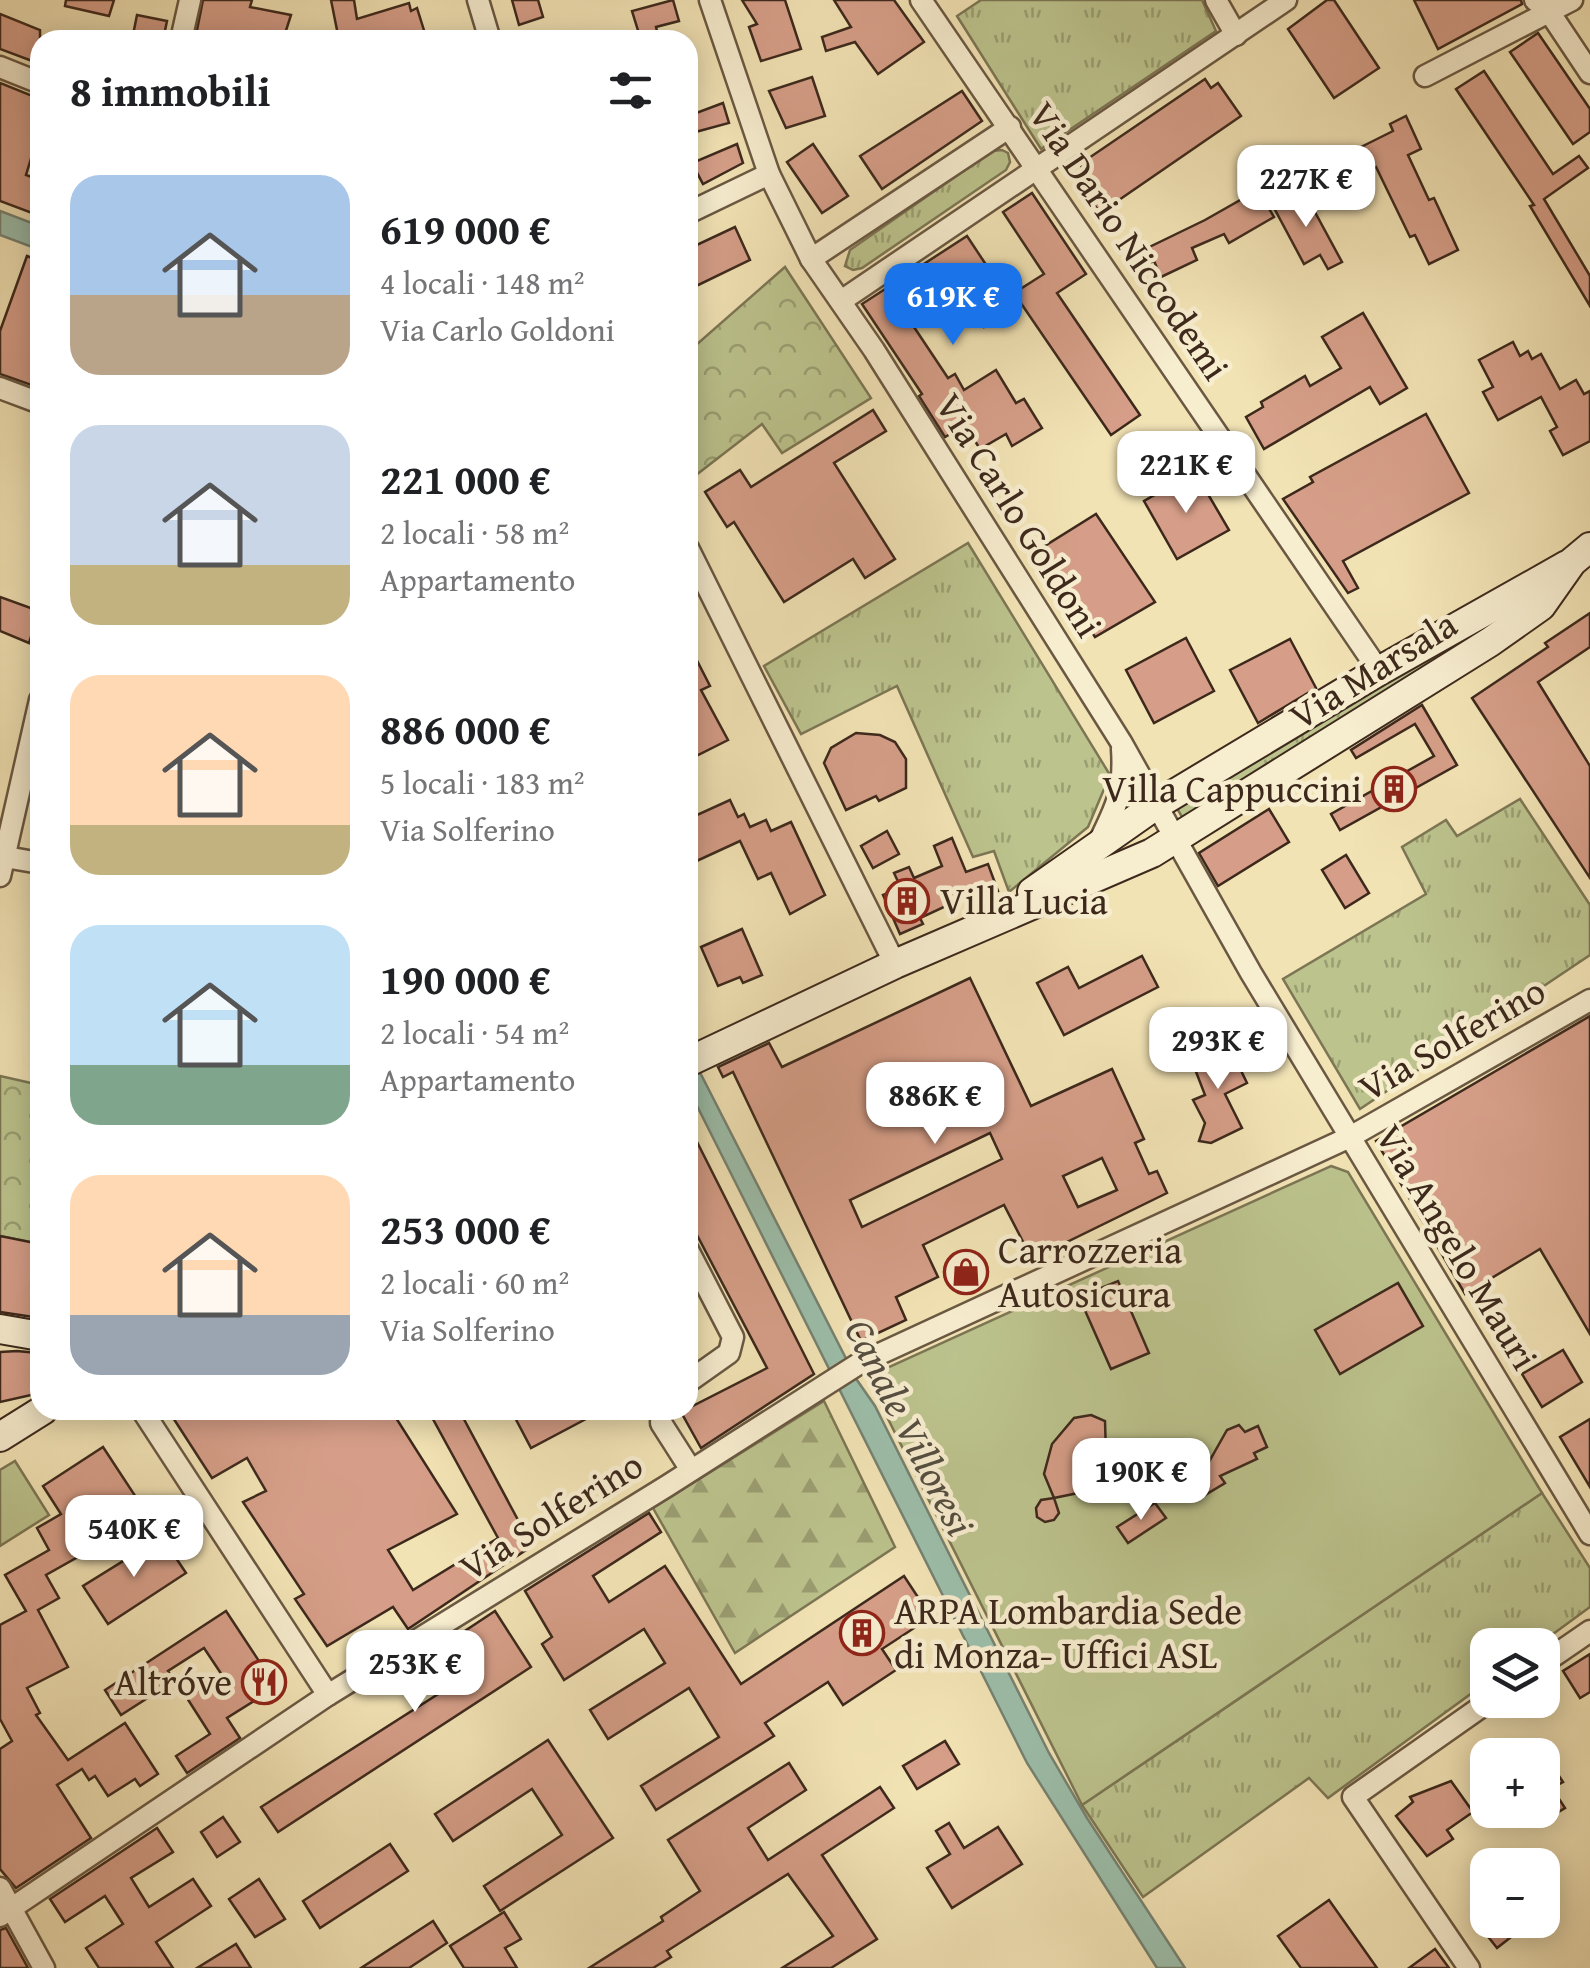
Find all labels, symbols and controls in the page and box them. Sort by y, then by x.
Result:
text: 8 immobili [70,60,270,121]
icon: filters [603,63,658,118]
street label: Via Dario Niccodemi [1016,90,1244,391]
pin: 227K € [1225,145,1387,230]
text: 227K € [1259,154,1353,201]
text: 619 000 € [380,198,551,259]
icon: home [150,215,270,335]
text: 4 locali · 148 m² [380,259,585,306]
pin: 619K € [872,263,1034,348]
text: 619K € [906,272,1000,319]
text: Via Carlo Goldoni [380,306,615,353]
street label: Via Carlo Goldoni [922,381,1117,647]
pin: 221K € [1105,431,1267,516]
text: 221K € [1139,440,1233,487]
text: 221 000 € [380,448,551,509]
icon: home [150,465,270,585]
text: 2 locali · 58 m² [380,509,569,556]
text: Appartamento [380,556,575,603]
street label: Via Marsala [1278,595,1467,743]
text: 886 000 € [380,698,551,759]
icon: home [150,715,270,835]
text: 5 locali · 183 m² [380,759,585,806]
place label: Villa Cappuccini [1102,760,1362,816]
building icon: Villa Cappuccini [1371,766,1417,812]
text: Via Solferino [380,806,555,853]
place label: Villa Lucia [940,872,1108,928]
building icon: Villa Lucia [884,878,930,924]
text: 190 000 € [380,948,551,1009]
street label: Via Solferino [1348,962,1555,1114]
icon: home [150,965,270,1085]
pin: 293K € [1137,1007,1299,1092]
text: 2 locali · 54 m² [380,1009,569,1056]
text: 293K € [1171,1016,1265,1063]
text: Appartamento [380,1056,575,1103]
pin: 886K € [854,1062,1016,1147]
text: 886K € [888,1071,982,1118]
street label: Via Angelo Mauri [1362,1113,1553,1380]
text: 253 000 € [380,1198,551,1259]
icon: home [150,1215,270,1335]
place label: Carrozzeria Autosicura [998,1221,1182,1321]
shop icon: Carrozzeria Autosicura [943,1249,989,1295]
text: 2 locali · 60 m² [380,1259,569,1306]
text: Via Solferino [380,1306,555,1353]
water label: Canale Villoresi [830,1308,990,1545]
street label: Via Solferino [448,1436,653,1594]
pin: 190K € [1060,1438,1222,1523]
text: 190K € [1094,1447,1188,1494]
pin: 540K € [53,1495,215,1580]
text: 540K € [87,1504,181,1551]
place label: ARPA Lombardia Sede di Monza- Uffici ASL [894,1582,1242,1682]
building icon: ARPA Lombardia Sede di Monza- Uffici ASL [839,1610,885,1656]
map controls [1470,1628,1560,1938]
button: layers [1470,1628,1560,1718]
pin: 253K € [334,1630,496,1715]
text: 253K € [368,1639,462,1686]
place label: Altróve [114,1653,232,1709]
restaurant icon: Altróve [241,1659,287,1705]
button: + [1470,1738,1560,1828]
button: − [1470,1848,1560,1938]

